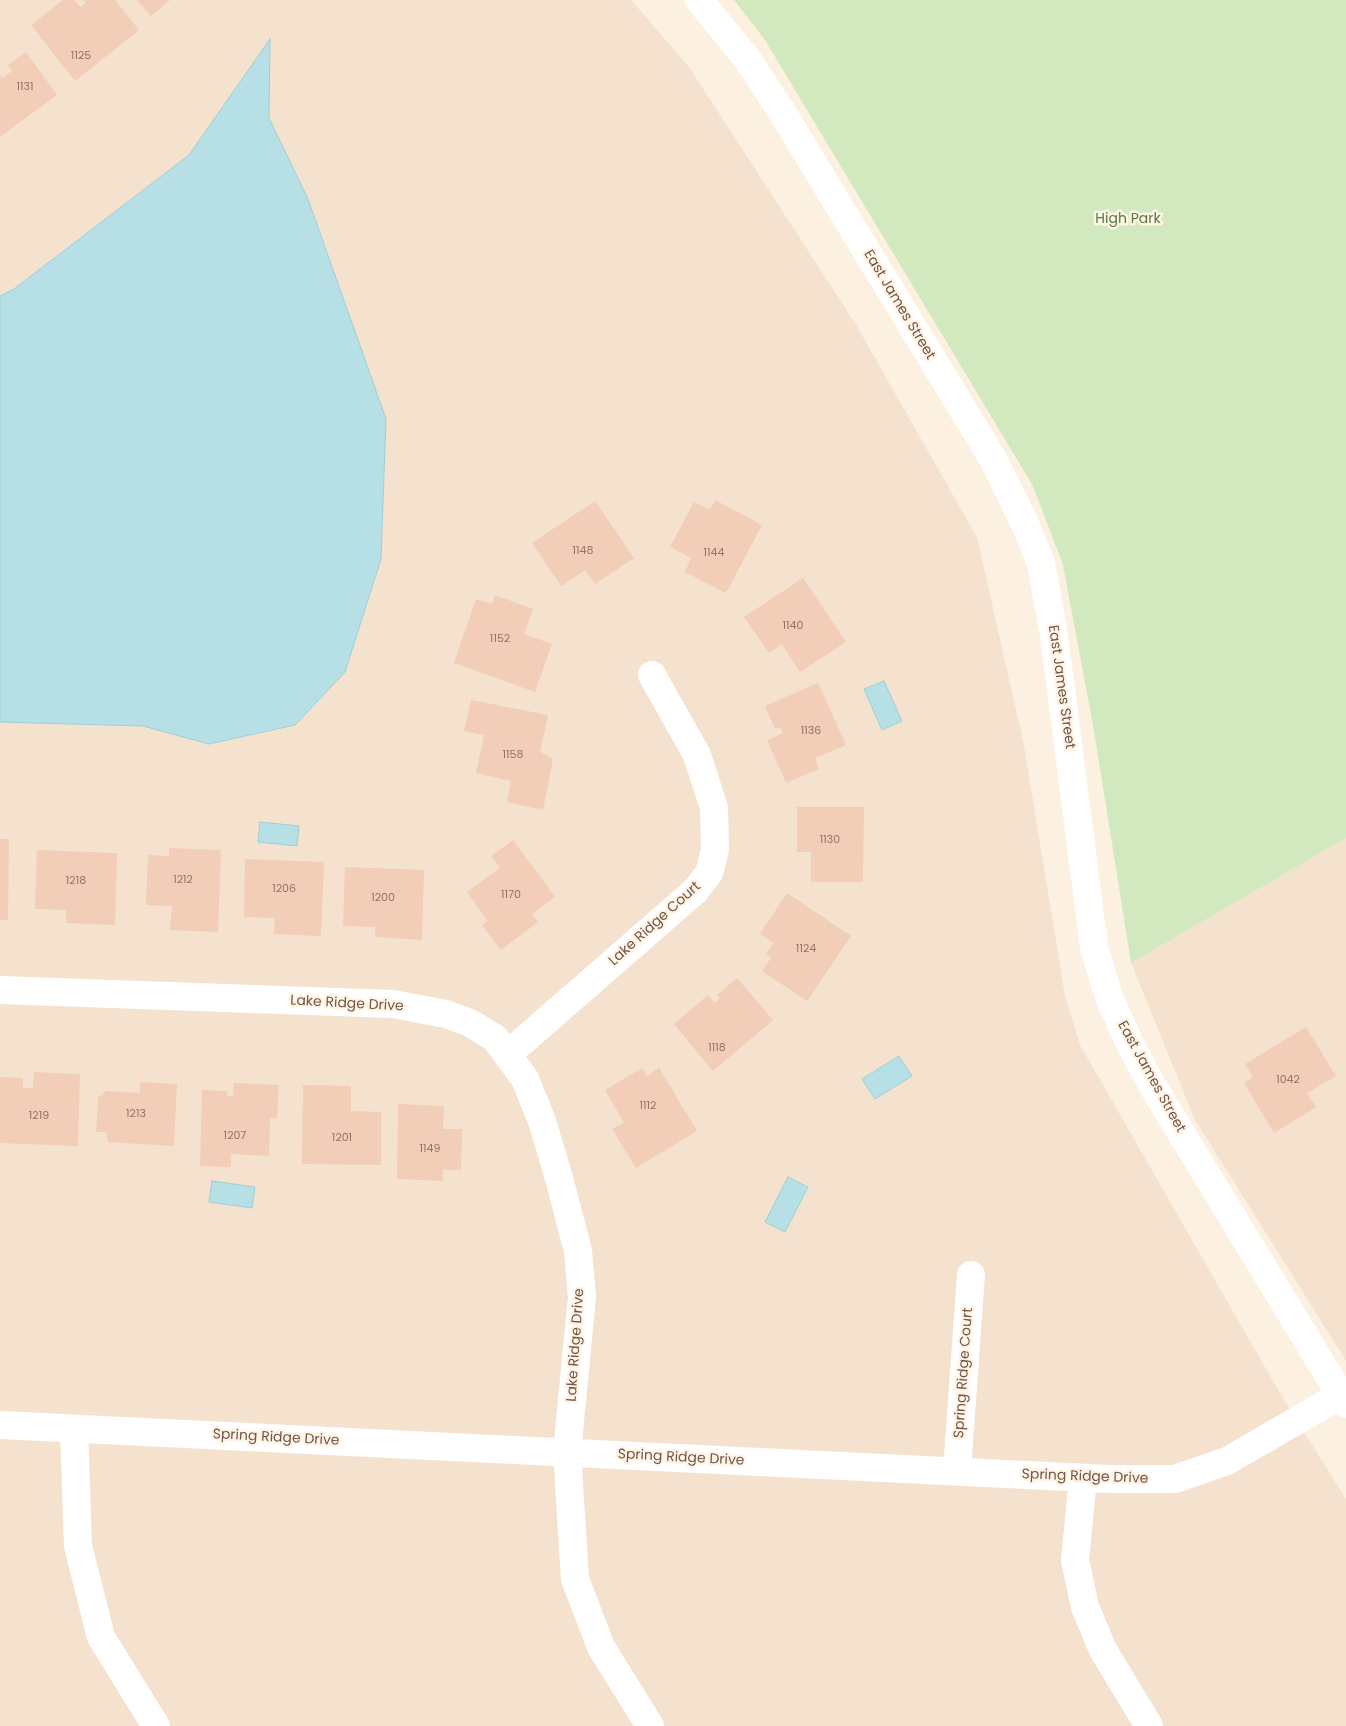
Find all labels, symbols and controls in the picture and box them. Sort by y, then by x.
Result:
house number: 1125 [71,49,91,63]
house number: 1131 [16,80,34,94]
park label: High Park [1095,211,1161,227]
street label: East James Street [860,247,938,363]
house number: 1148 [573,544,593,558]
house number: 1144 [704,546,724,560]
house number: 1140 [783,619,803,633]
street label: East James Street [1044,624,1078,750]
house number: 1152 [490,632,510,646]
house number: 1136 [801,724,821,738]
house number: 1158 [503,748,523,762]
house number: 1130 [820,833,840,847]
house number: 1212 [173,873,193,887]
house number: 1218 [66,874,86,888]
street label: Lake Ridge Court [606,878,704,970]
house number: 1206 [272,882,296,896]
house number: 1170 [501,888,521,902]
house number: 1200 [371,891,395,905]
house number: 1124 [796,942,816,956]
street label: Lake Ridge Drive [290,993,404,1015]
street label: East James Street [1113,1018,1189,1136]
house number: 1118 [708,1041,726,1055]
house number: 1042 [1276,1073,1300,1087]
house number: 1112 [640,1099,656,1113]
house number: 1213 [126,1107,146,1121]
house number: 1219 [29,1109,49,1123]
house number: 1207 [224,1129,246,1143]
house number: 1201 [332,1131,352,1145]
house number: 1149 [420,1142,440,1156]
street label: Lake Ridge Drive [564,1288,588,1402]
street label: Spring Ridge Court [951,1307,977,1439]
street label: Spring Ridge Drive [212,1426,340,1450]
street label: Spring Ridge Drive [617,1446,745,1470]
street label: Spring Ridge Drive [1021,1466,1149,1488]

